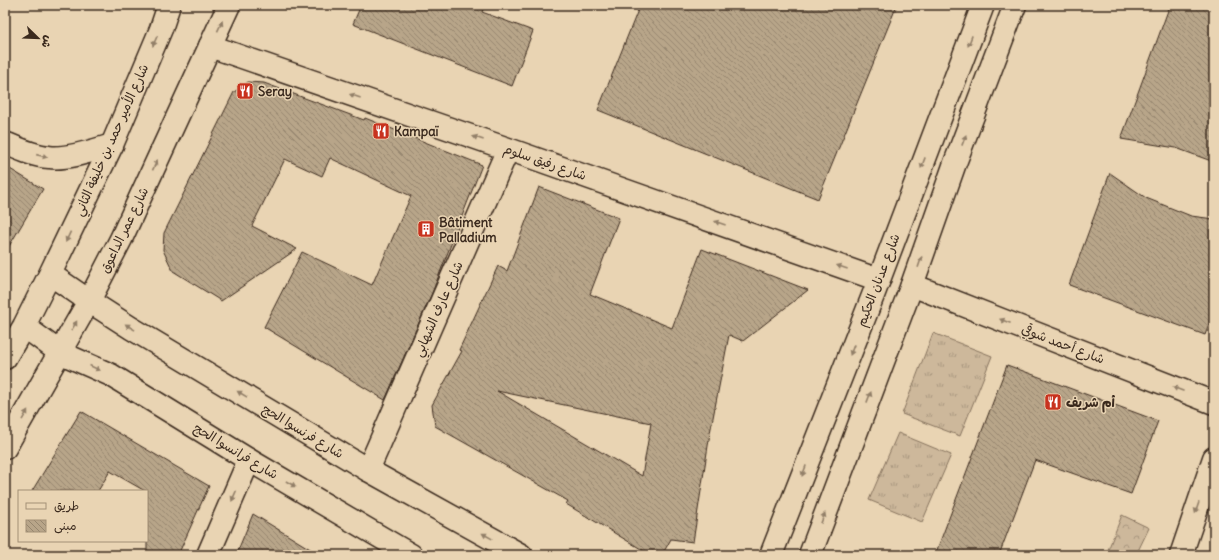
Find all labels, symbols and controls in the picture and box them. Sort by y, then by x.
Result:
north arrow [18,18,58,58]
one-way arrow [217,19,223,31]
text: ش [38,34,56,50]
one-way arrow [152,36,158,48]
one-way arrow [966,36,972,48]
street label: شارع الأمير حمد بن خليفة الثاني [70,61,155,220]
restaurant icon: Seray [235,81,255,101]
place label: Seray [258,83,292,100]
one-way arrow [349,93,361,99]
restaurant icon: Kampaï [371,121,391,141]
place label: Kampaï [394,123,440,140]
one-way arrow [961,133,967,145]
one-way arrow [472,135,484,141]
street label: شارع رفيق سلوم [501,140,589,186]
one-way arrow [35,153,48,159]
one-way arrow [920,157,926,169]
one-way arrow [152,159,158,171]
street label: شارع عمر الداعوق [96,184,153,276]
place label: Bâtiment Palladium [439,214,497,246]
building icon: Bâtiment Palladium [416,219,436,239]
one-way arrow [713,220,725,226]
one-way arrow [65,231,71,242]
street label: شارع عدنان الحكيم [852,231,905,330]
one-way arrow [918,256,924,268]
street label: شارع عارف الشهابي [409,259,469,361]
one-way arrow [836,263,848,269]
one-way arrow [998,317,1010,323]
one-way arrow [70,320,77,332]
street label: شارع أحمد شوقي [1019,320,1107,369]
one-way arrow [124,323,136,330]
one-way arrow [848,344,854,356]
one-way arrow [89,365,100,371]
one-way arrow [1171,385,1183,391]
one-way arrow [236,390,248,397]
one-way arrow [867,390,873,402]
restaurant icon: أم شريف [1043,392,1063,412]
place label: أم شريف [1066,394,1116,413]
street label: شارع فرنسوا الحج [259,400,347,463]
one-way arrow [21,409,28,421]
street label: شارع فرانسوا الحج [190,419,281,484]
one-way arrow [801,465,807,477]
one-way arrow [285,481,297,488]
legend [18,490,148,542]
one-way arrow [231,490,237,501]
text: طريق [54,498,79,513]
one-way arrow [1193,502,1199,514]
one-way arrow [821,512,827,524]
text: مبنى [54,518,77,534]
one-way arrow [481,533,493,539]

